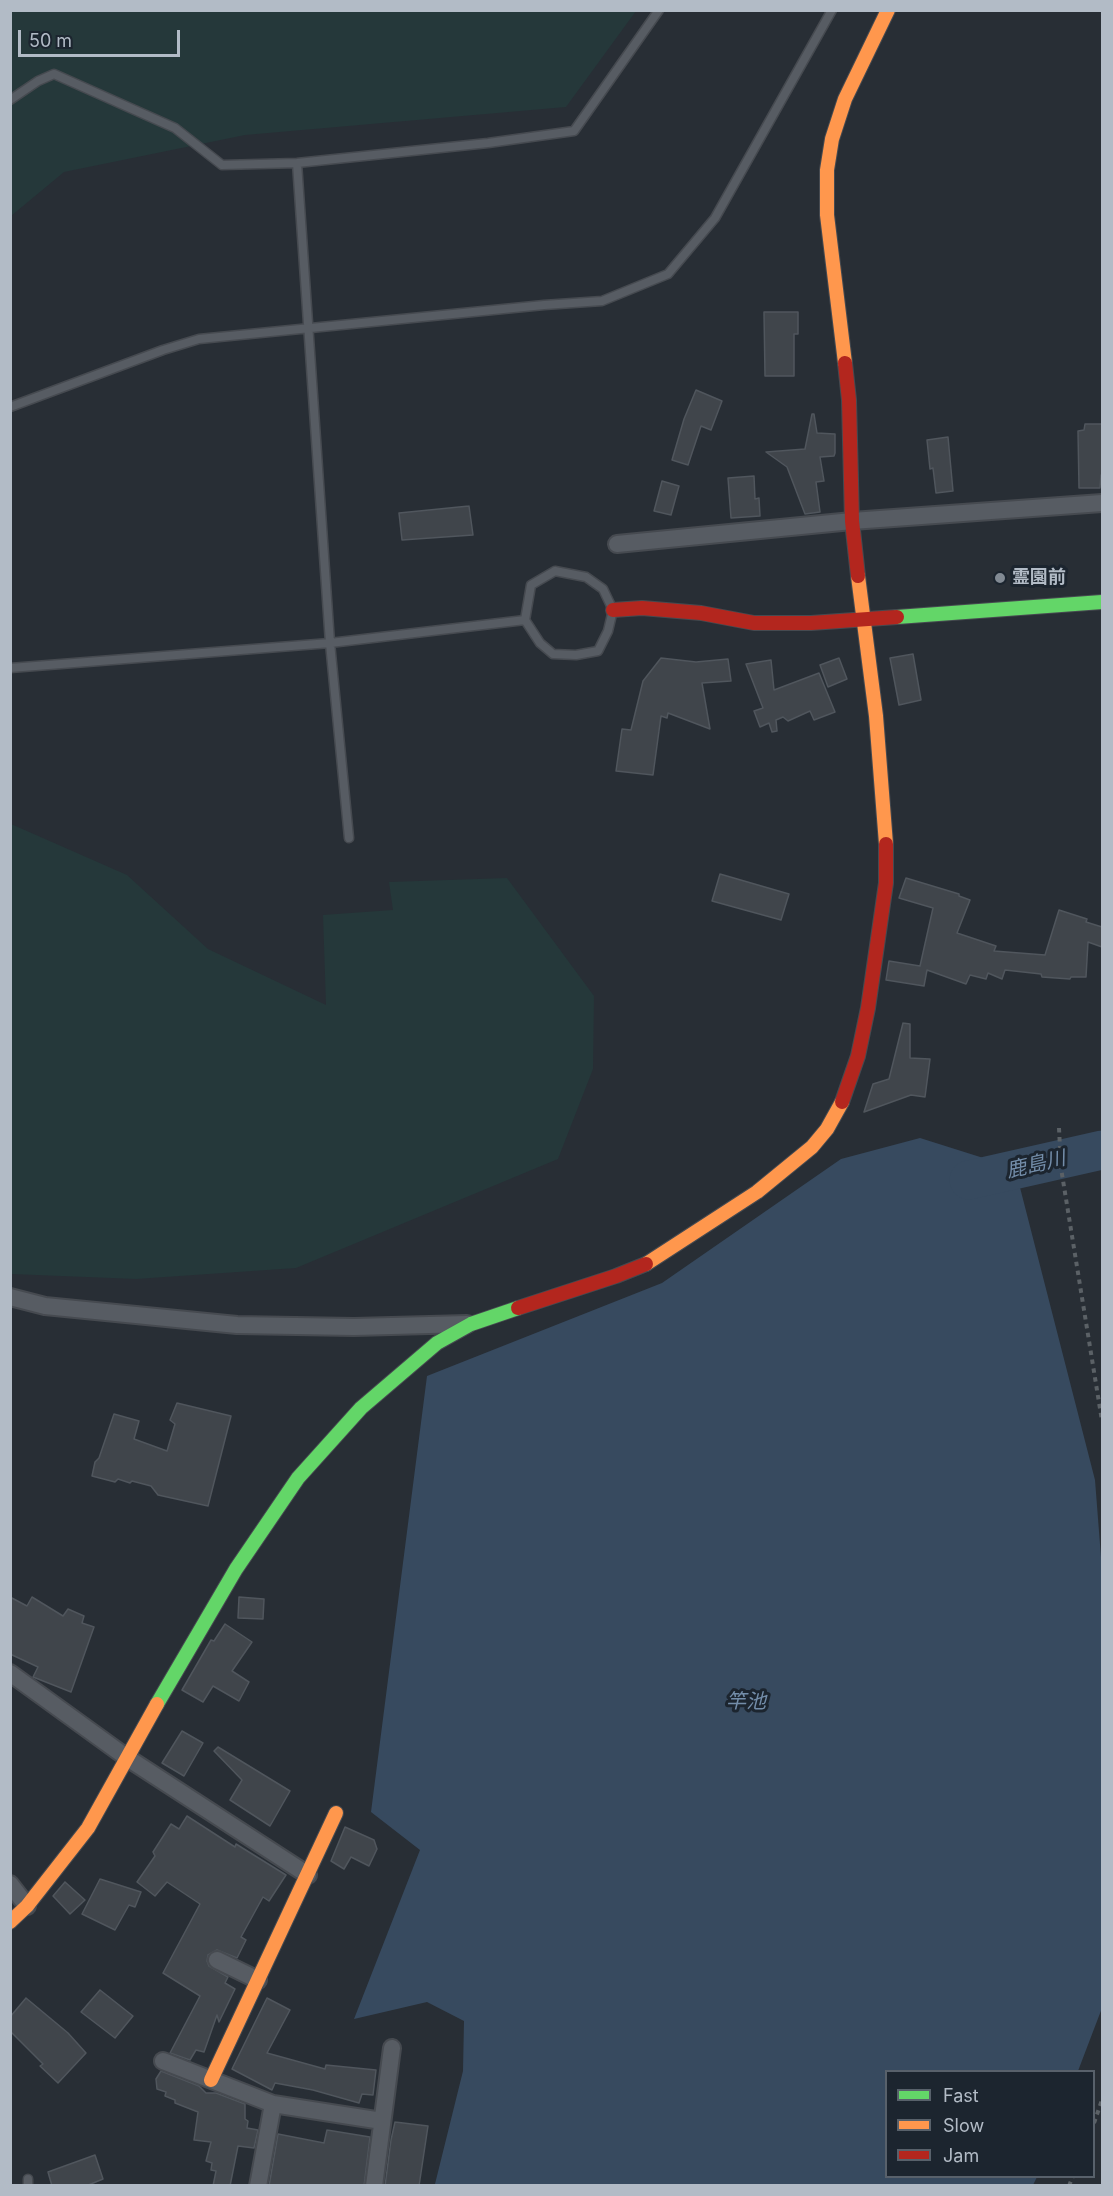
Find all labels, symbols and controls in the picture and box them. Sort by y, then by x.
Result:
scale bar [21,18,183,56]
text: 50 m [29,30,72,51]
place label: 霊園前 [1012,567,1066,589]
marker: 霊園前 [993,571,1007,585]
water label: 鹿島川 [1004,1147,1068,1183]
water label: 竿池 [726,1690,766,1714]
legend [885,2070,1095,2178]
text: Fast [943,2085,979,2106]
text: Slow [943,2115,984,2136]
text: Jam [943,2145,979,2166]

